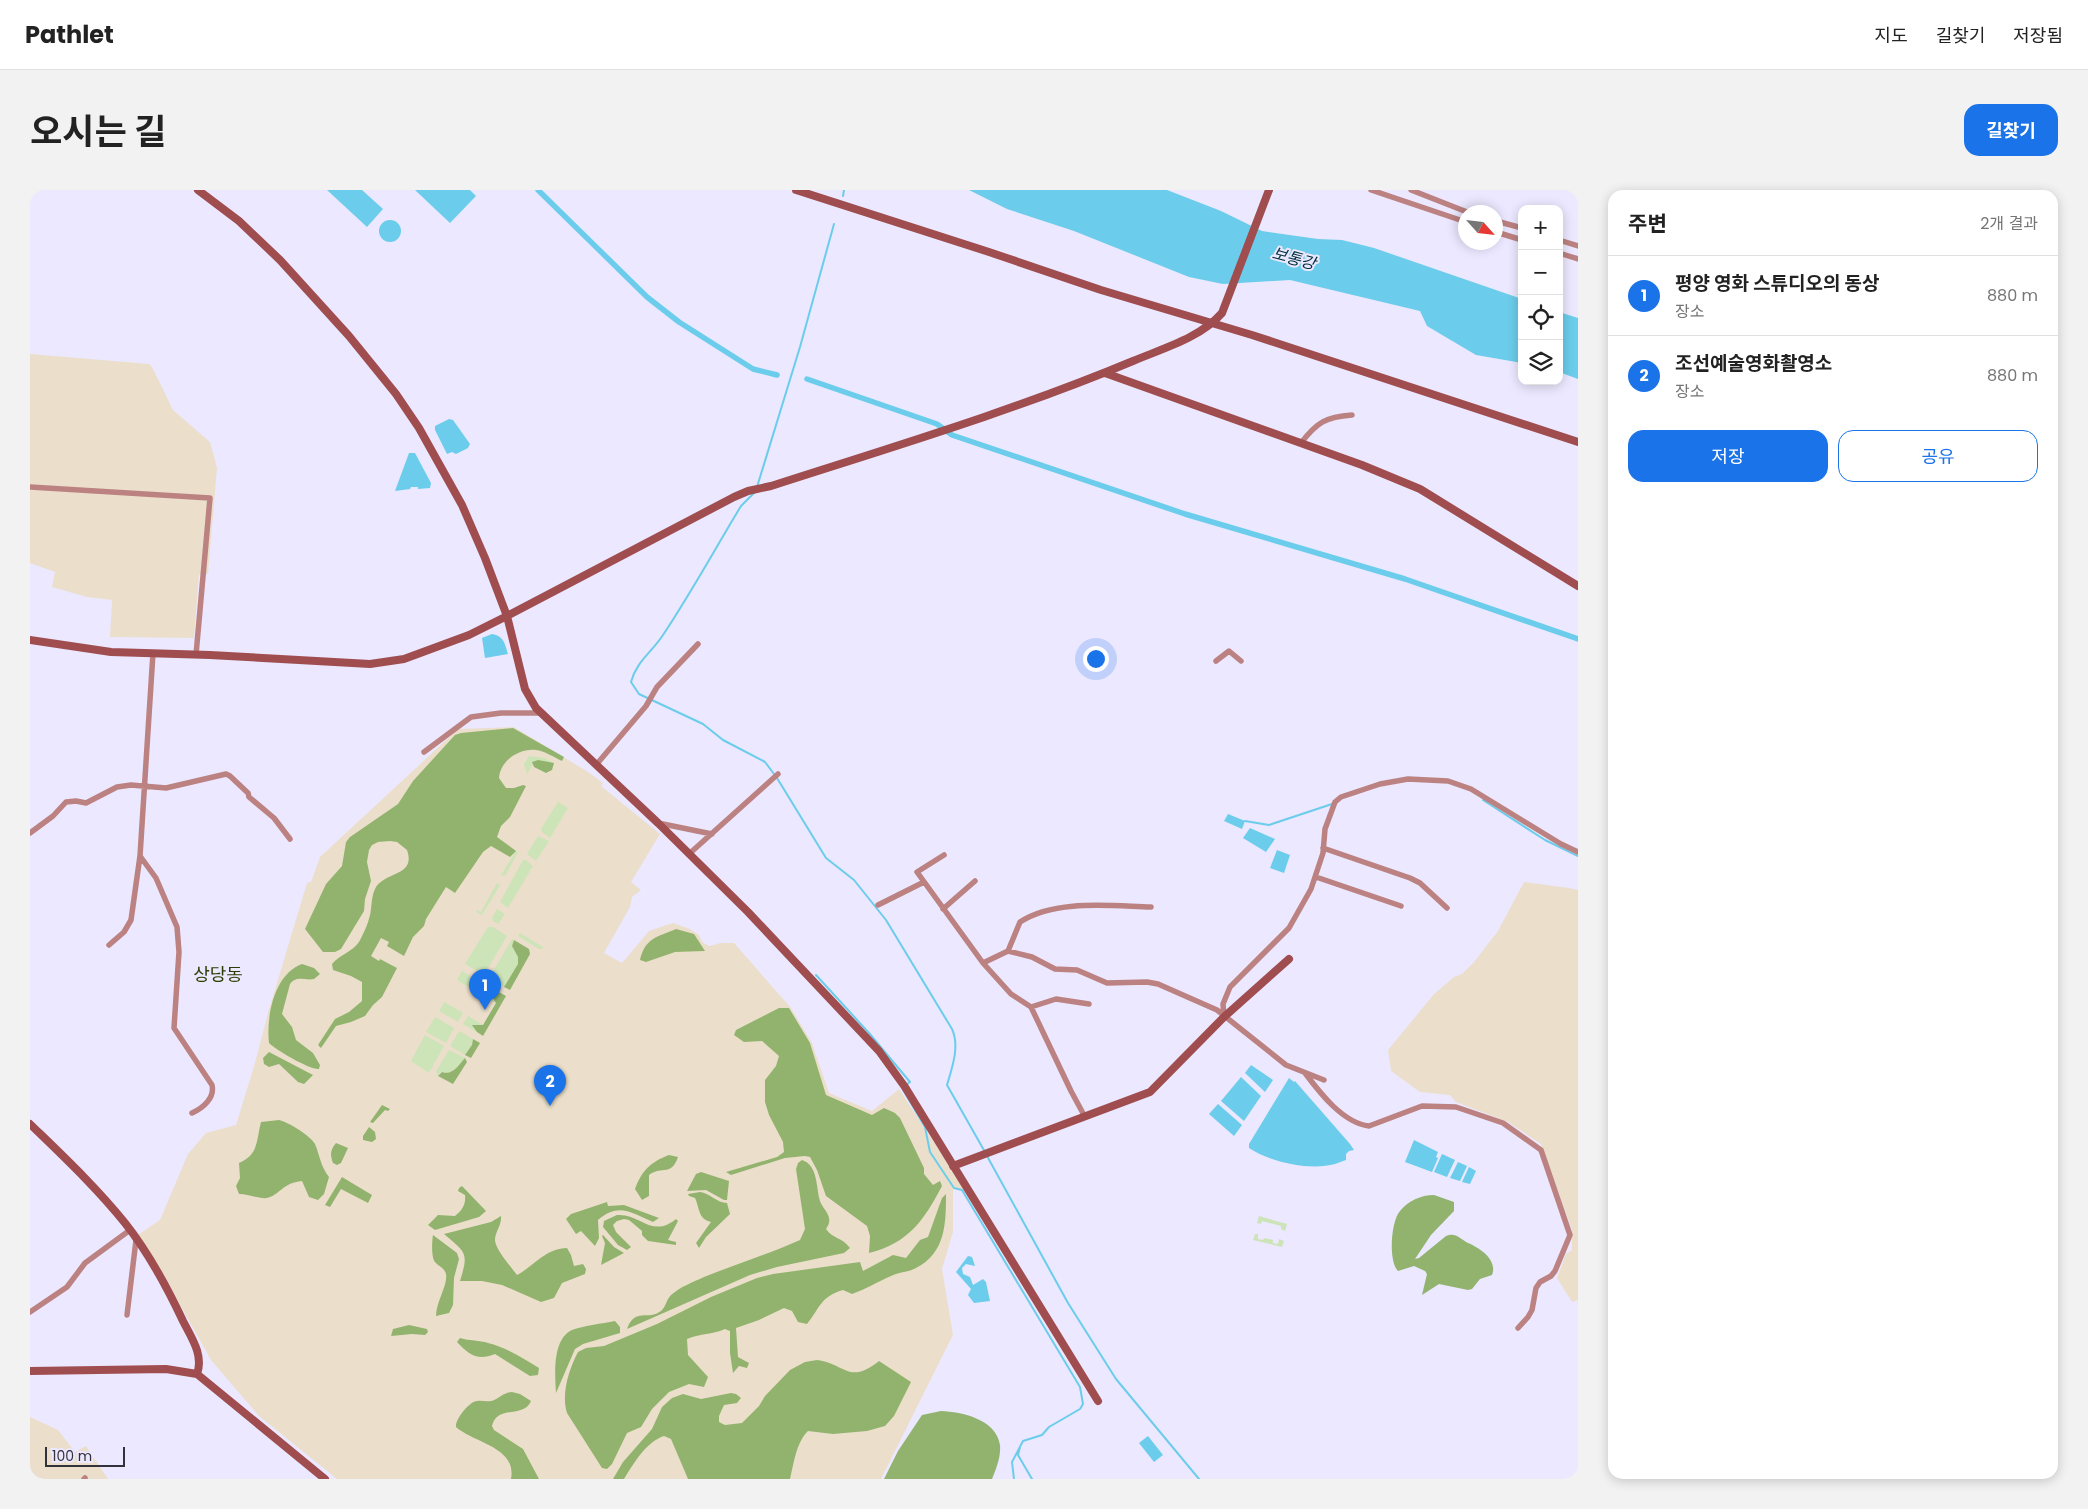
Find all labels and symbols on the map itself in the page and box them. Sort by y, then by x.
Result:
north arrow [1458,205,1503,250]
water label: 보통강 [1270,242,1320,276]
your location [1083,646,1109,672]
district label: 상당동 [193,962,243,987]
pin: 1 [469,969,501,1010]
pin: 2 [534,1065,566,1106]
scale bar [45,1444,125,1467]

